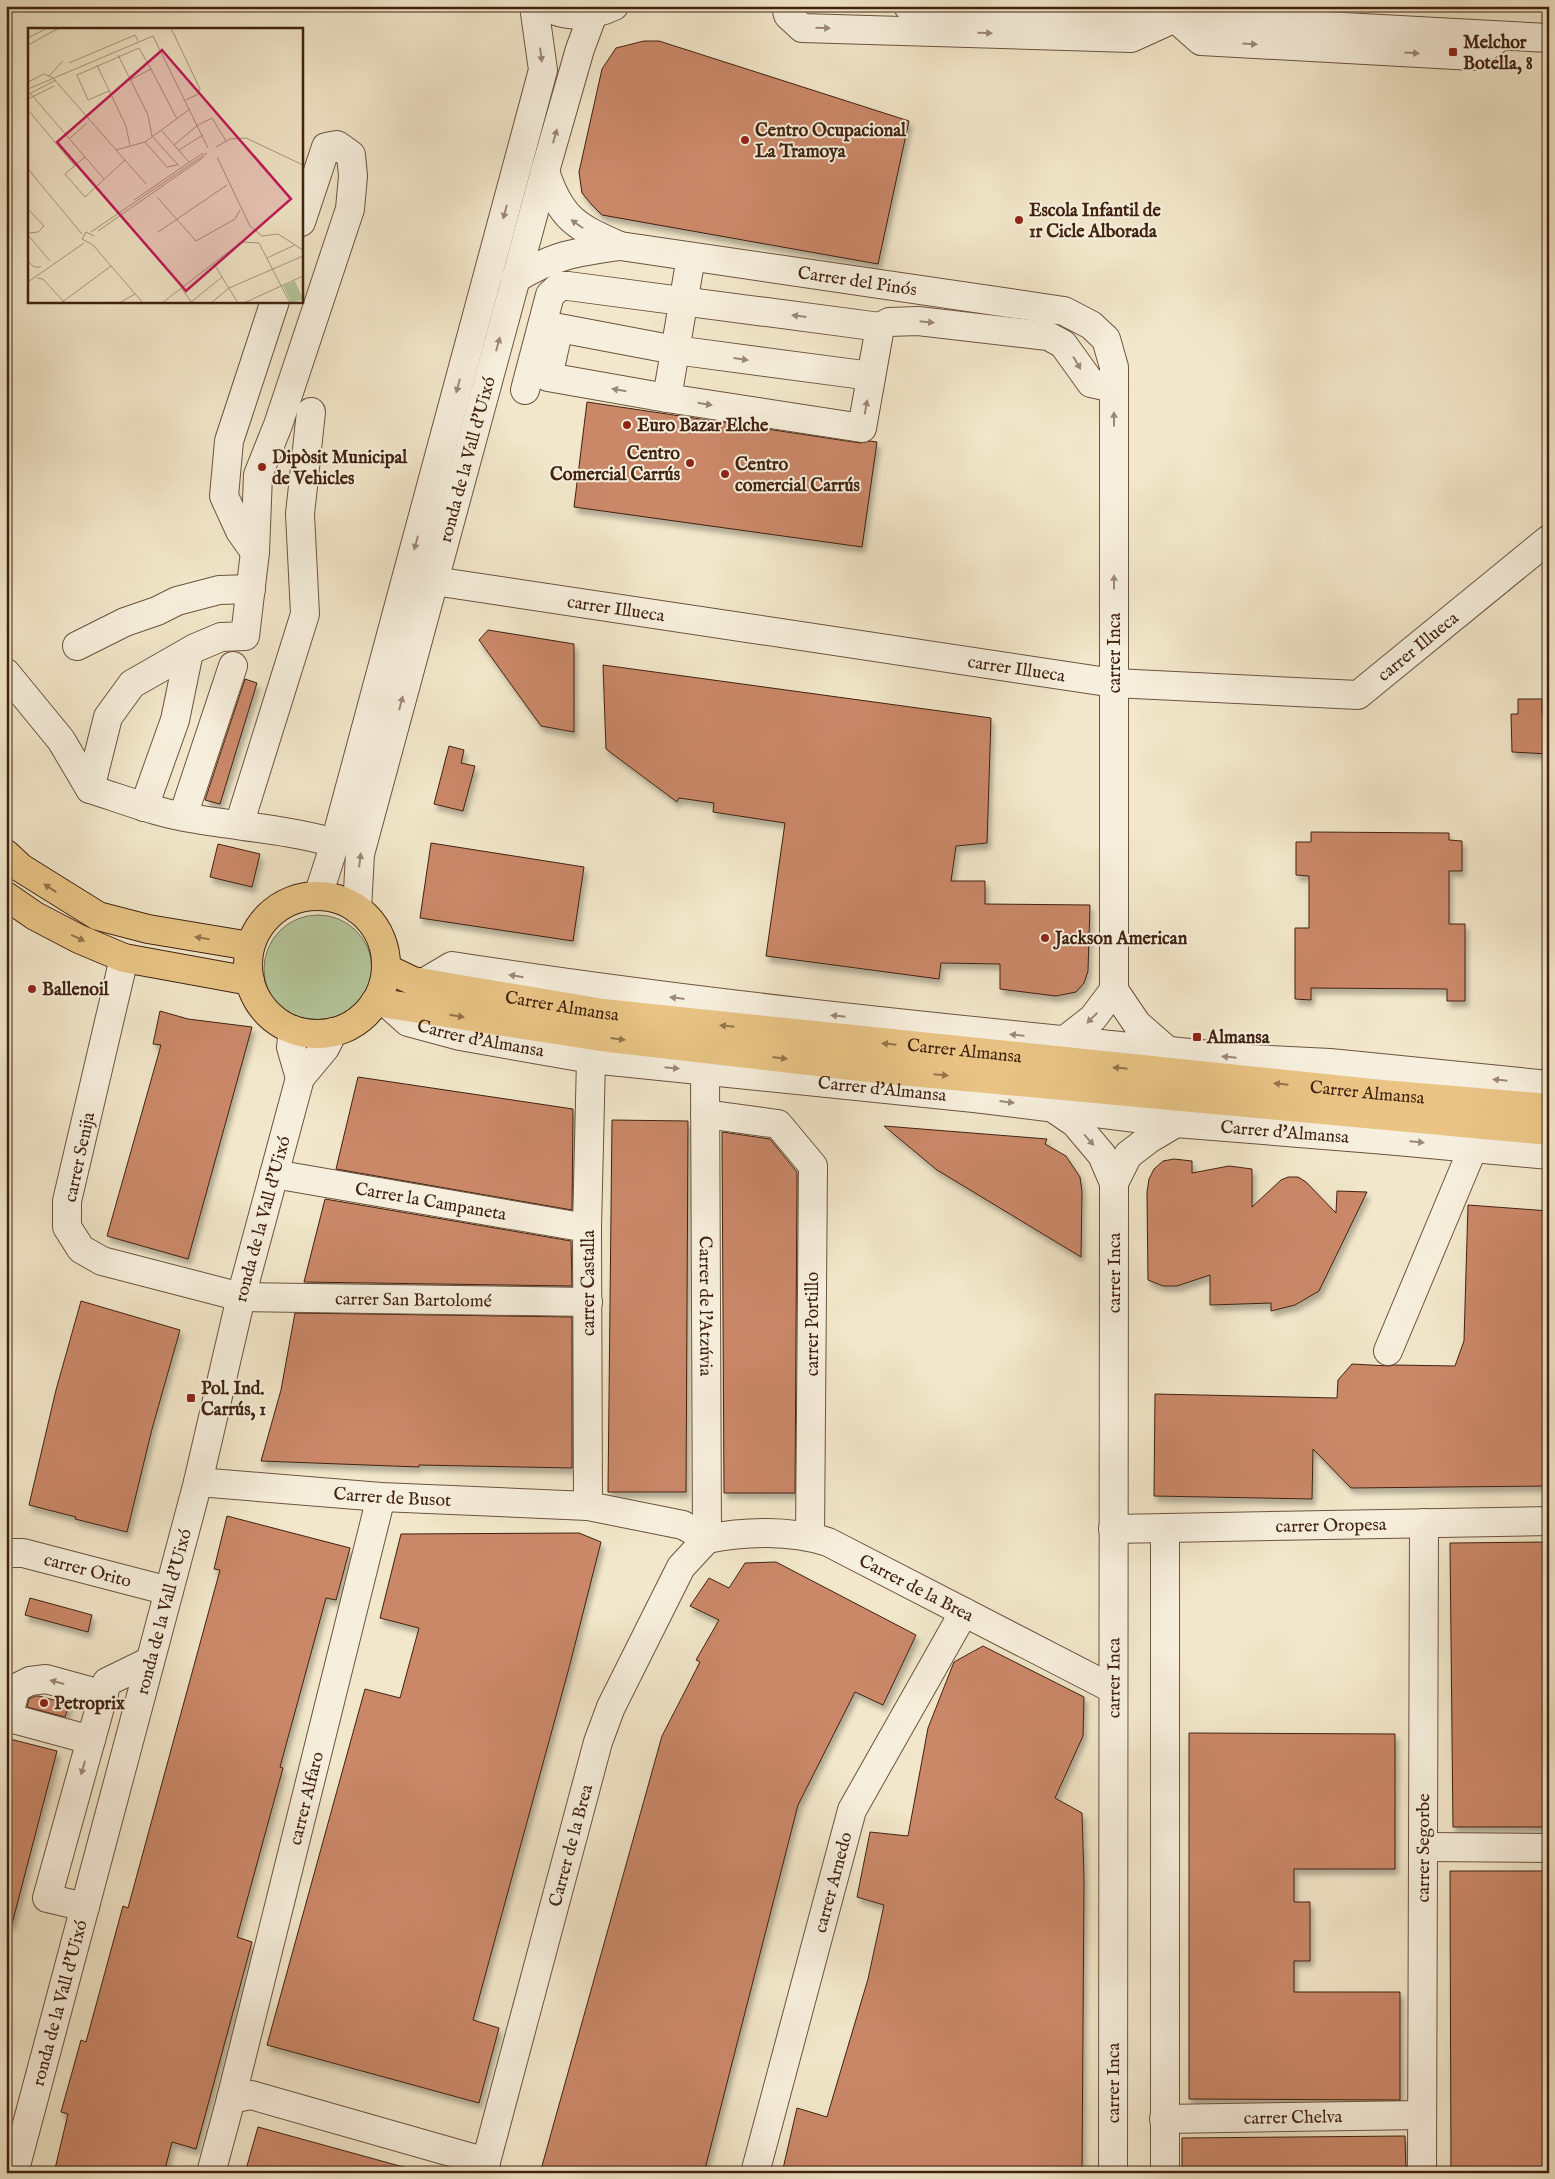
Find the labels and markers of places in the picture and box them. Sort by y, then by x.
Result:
place label: Melchor Botella, 8 [1463,32,1533,76]
marker: Melchor Botella, 8 [1447,46,1459,58]
place label: Centro Ocupacional La Tramoya [755,120,907,164]
marker: Centro Ocupacional La Tramoya [739,134,751,146]
place label: Escola Infantil de 1r Cicle Alborada [1029,200,1161,244]
marker: Escola Infantil de 1r Cicle Alborada [1013,214,1025,226]
place label: Euro Bazar Elche [637,415,769,438]
marker: Euro Bazar Elche [621,419,633,431]
place label: Centro Comercial Carrús [550,443,681,487]
place label: Dipòsit Municipal de Vehicles [272,447,408,491]
place label: Centro comercial Carrús [735,454,861,498]
marker: Centro Comercial Carrús [684,457,696,469]
marker: Dipòsit Municipal de Vehicles [256,461,268,473]
marker: Centro comercial Carrús [719,468,731,480]
place label: Jackson American [1053,928,1188,951]
marker: Jackson American [1039,932,1051,944]
place label: Ballenoil [42,979,110,1002]
marker: Ballenoil [26,983,38,995]
place label: Almansa [1206,1027,1271,1050]
marker: Almansa [1191,1031,1203,1043]
place label: Pol. Ind. Carrús, 1 [201,1378,266,1422]
marker: Pol. Ind. Carrús, 1 [185,1392,197,1404]
place label: Petroprix [54,1693,125,1716]
marker: Petroprix [38,1697,50,1709]

